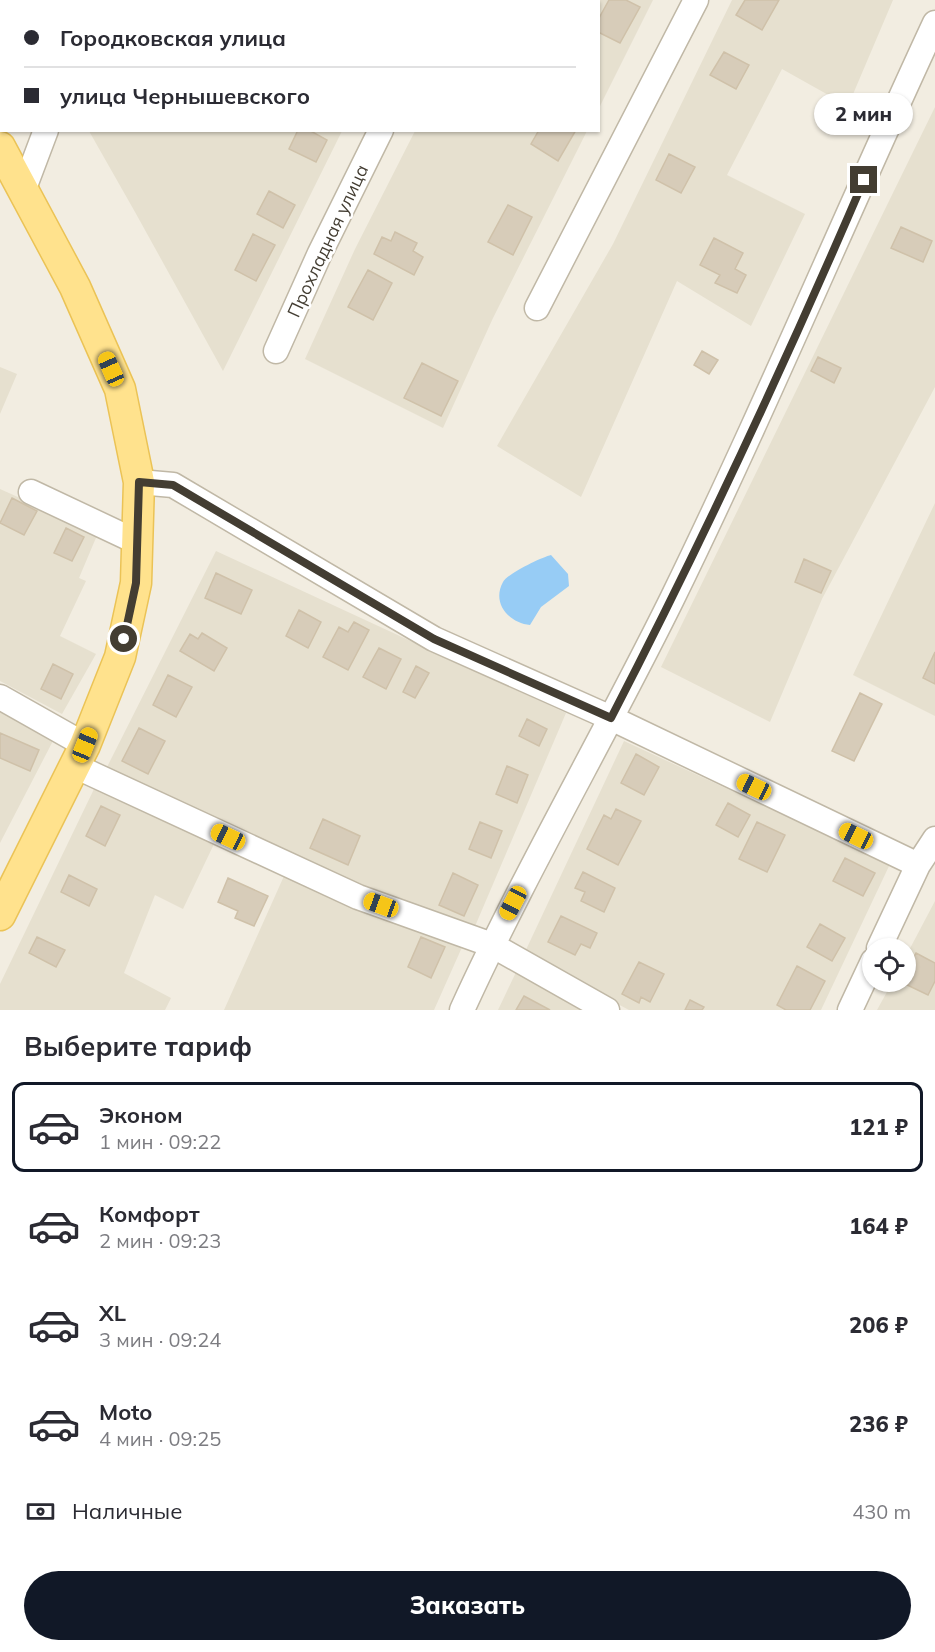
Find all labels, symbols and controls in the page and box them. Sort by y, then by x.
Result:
text: Городковская улица [60,24,286,52]
text: улица Чернышевского [60,82,310,110]
callout: 2 мин [814,93,914,135]
text: 2 мин [835,101,892,126]
street label: Прохладная улица [282,161,373,321]
route end [850,166,877,193]
car [95,349,127,389]
route start [110,625,137,652]
car [70,725,100,765]
car [734,771,774,803]
car [836,820,876,852]
car [208,821,248,853]
car [497,883,529,923]
car [361,890,401,920]
map controls [862,938,916,992]
button: locate [862,938,916,992]
text: Выберите тариф [24,1029,252,1063]
icon: car [27,1100,81,1154]
text: Эконом [99,1101,183,1129]
text: 121 ₽ [849,1113,908,1141]
text: 1 мин · 09:22 [99,1129,221,1154]
icon: car [27,1199,81,1253]
text: Комфорт [99,1200,200,1228]
text: 164 ₽ [849,1212,908,1240]
text: 2 мин · 09:23 [99,1228,221,1253]
icon: car [27,1298,81,1352]
text: XL [99,1299,126,1327]
text: 206 ₽ [849,1311,908,1339]
text: 3 мин · 09:24 [99,1327,221,1352]
icon: car [27,1397,81,1451]
text: Moto [99,1398,152,1426]
text: 236 ₽ [849,1410,908,1438]
text: 4 мин · 09:25 [99,1426,221,1451]
icon: cash [24,1495,57,1528]
text: Наличные [72,1497,182,1525]
text: 430 m [852,1499,911,1524]
button: Заказать [24,1571,911,1640]

